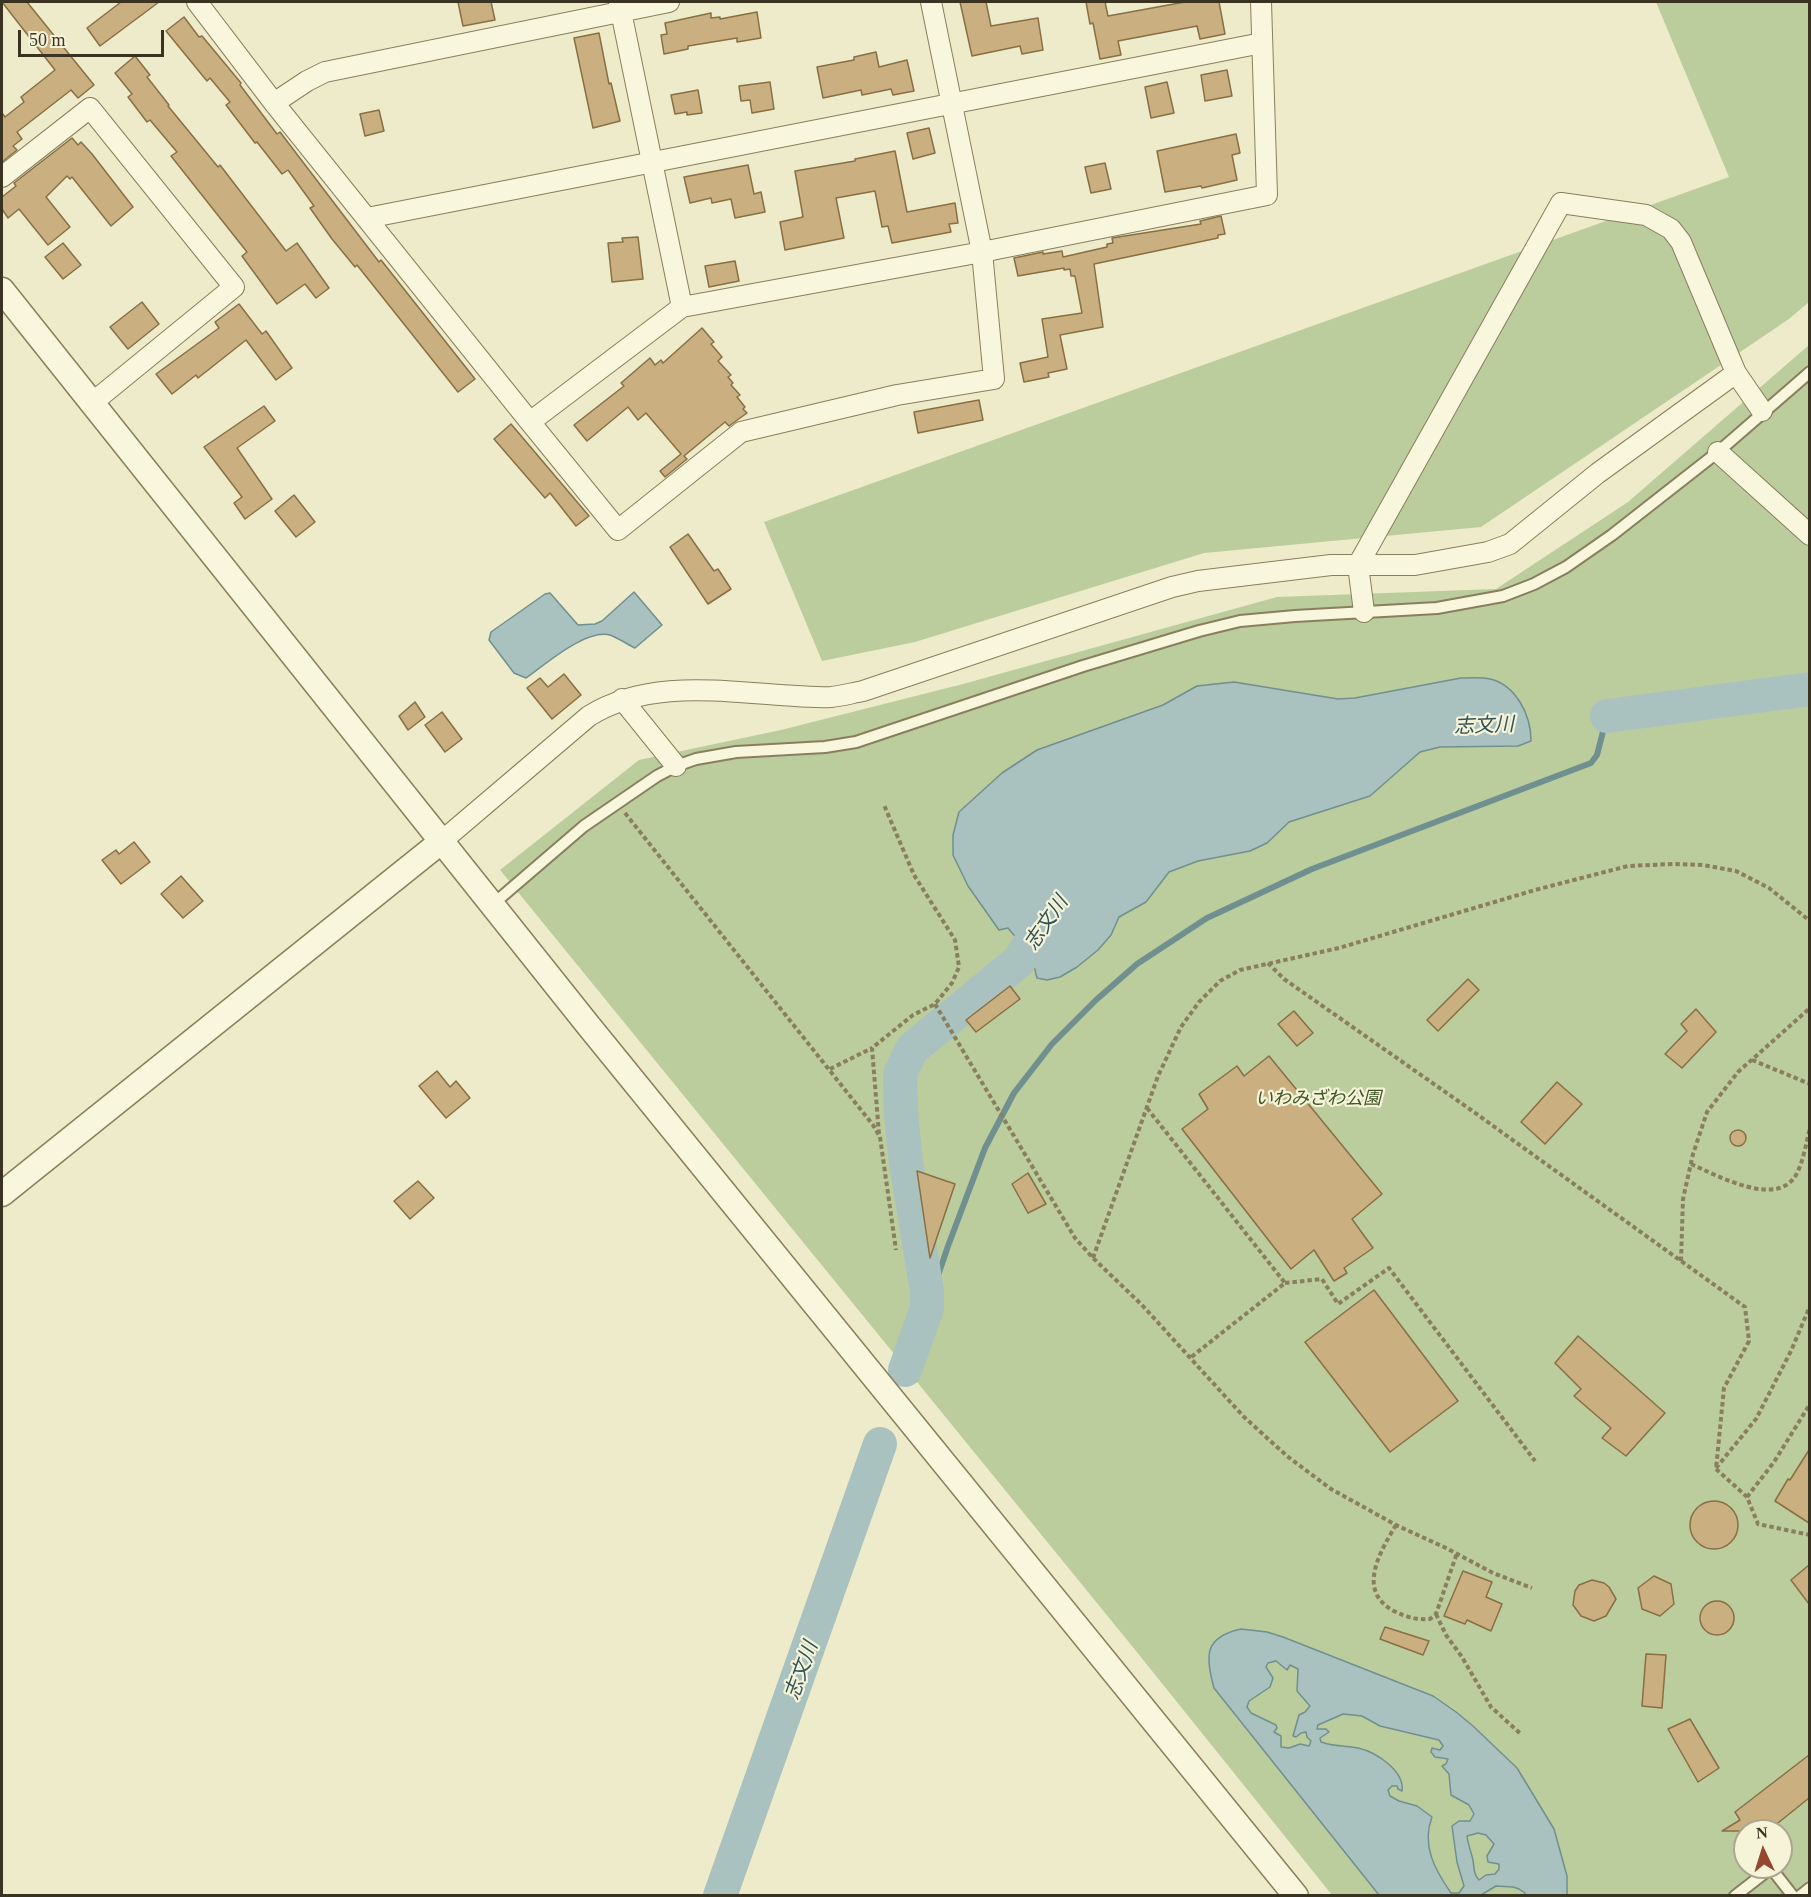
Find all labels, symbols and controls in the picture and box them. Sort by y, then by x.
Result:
scale bar [21,18,166,56]
text: 50 m [29,30,66,50]
water label: 志文川 [1454,711,1514,737]
water label: 志文川 [1018,890,1072,954]
park label: いわみざわ公園 [1255,1086,1381,1108]
water label: 志文川 [778,1638,822,1702]
north arrow [1733,1819,1793,1879]
text: N [1755,1824,1768,1841]

